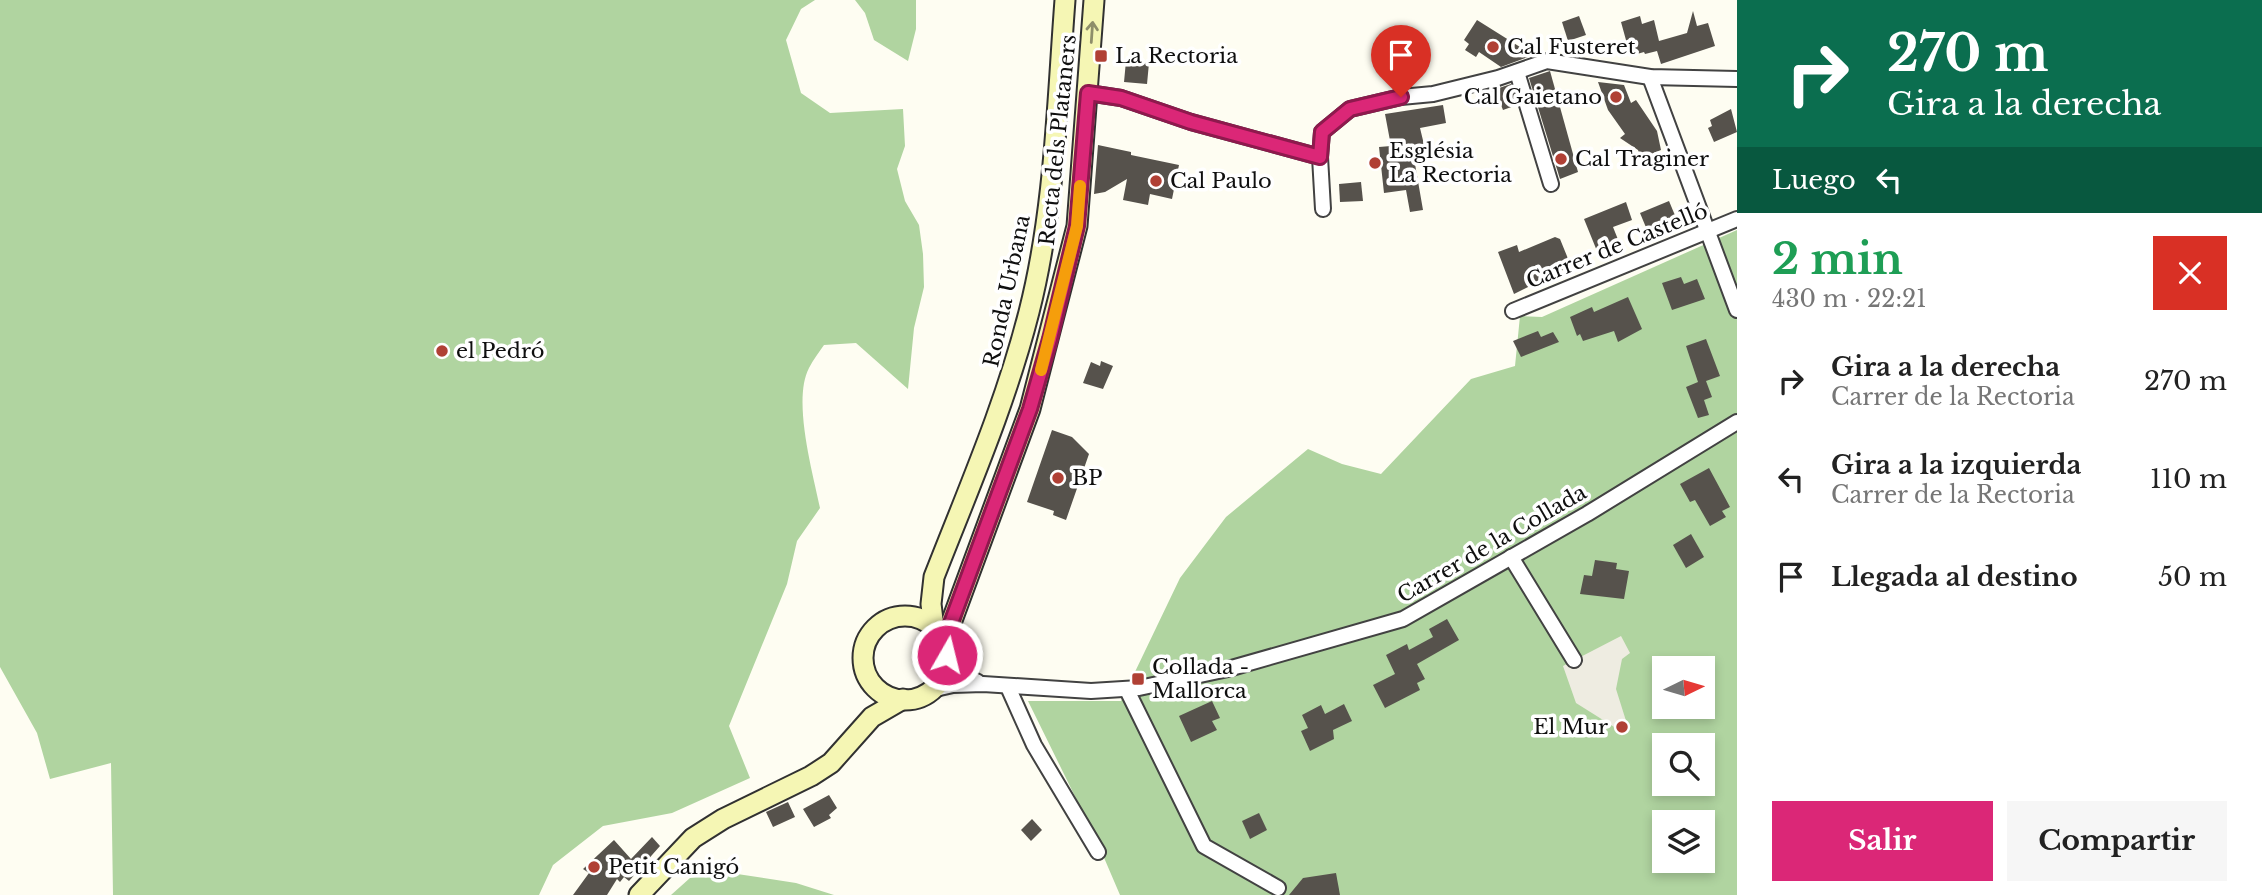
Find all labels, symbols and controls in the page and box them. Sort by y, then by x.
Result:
one-way arrow [1086,21,1099,44]
text: 270 m [1887,23,2048,84]
pin [1371,25,1431,97]
icon: right [1772,28,1863,119]
street label: Recta dels Plataners [1034,33,1082,247]
place label: Cal Fusteret [1507,34,1636,60]
icon: arrive [1382,36,1420,74]
marker: Cal Fusteret [1485,39,1501,55]
place label: La Rectoria [1115,43,1238,69]
marker: La Rectoria [1093,48,1109,64]
place label: Cal Gaietano [1464,84,1602,110]
text: Gira a la derecha [1887,84,2161,124]
marker: Cal Gaietano [1608,89,1624,105]
place label: Església La Rectoria [1389,138,1512,188]
place label: Cal Traginer [1575,146,1709,172]
marker: Cal Traginer [1553,151,1569,167]
marker: Església La Rectoria [1367,155,1383,171]
icon: left [1870,161,1908,199]
text: Luego [1772,164,1856,196]
place label: Cal Paulo [1170,168,1272,194]
marker: Cal Paulo [1148,173,1164,189]
street label: Carrer de Castelló [1522,198,1712,294]
street label: Ronda Urbana [978,212,1036,370]
text: 2 min [1772,233,1903,285]
button: close [2153,236,2227,310]
text: 430 m · 22:21 [1772,285,1926,313]
place label: el Pedró [456,338,544,364]
marker: el Pedró [434,343,450,359]
text: Gira a la derecha [1831,351,2060,383]
icon: right [1772,362,1810,400]
text: 270 m [2144,365,2227,397]
text: Carrer de la Rectoria [1831,383,2075,411]
text: Gira a la izquierda [1831,449,2081,481]
icon: left [1772,460,1810,498]
text: 110 m [2150,463,2227,495]
place label: BP [1072,465,1102,491]
marker: BP [1050,470,1066,486]
street label: Carrer de la Collada [1393,479,1591,609]
text: Carrer de la Rectoria [1831,481,2075,509]
icon: arrive [1772,558,1810,596]
text: Llegada al destino [1831,561,2078,593]
text: 50 m [2158,561,2227,593]
position arrow [910,618,984,692]
place label: Collada - Mallorca [1152,654,1249,704]
north arrow [1652,656,1715,719]
map controls [1652,656,1715,873]
marker: Collada - Mallorca [1130,671,1146,687]
place label: El Mur [1533,714,1608,740]
marker: El Mur [1614,719,1630,735]
button: search [1652,733,1715,796]
button: Salir [1772,801,1993,881]
button: Compartir [2007,801,2227,881]
button: layers [1652,810,1715,873]
place label: Petit Canigó [608,854,739,880]
marker: Petit Canigó [586,859,602,875]

